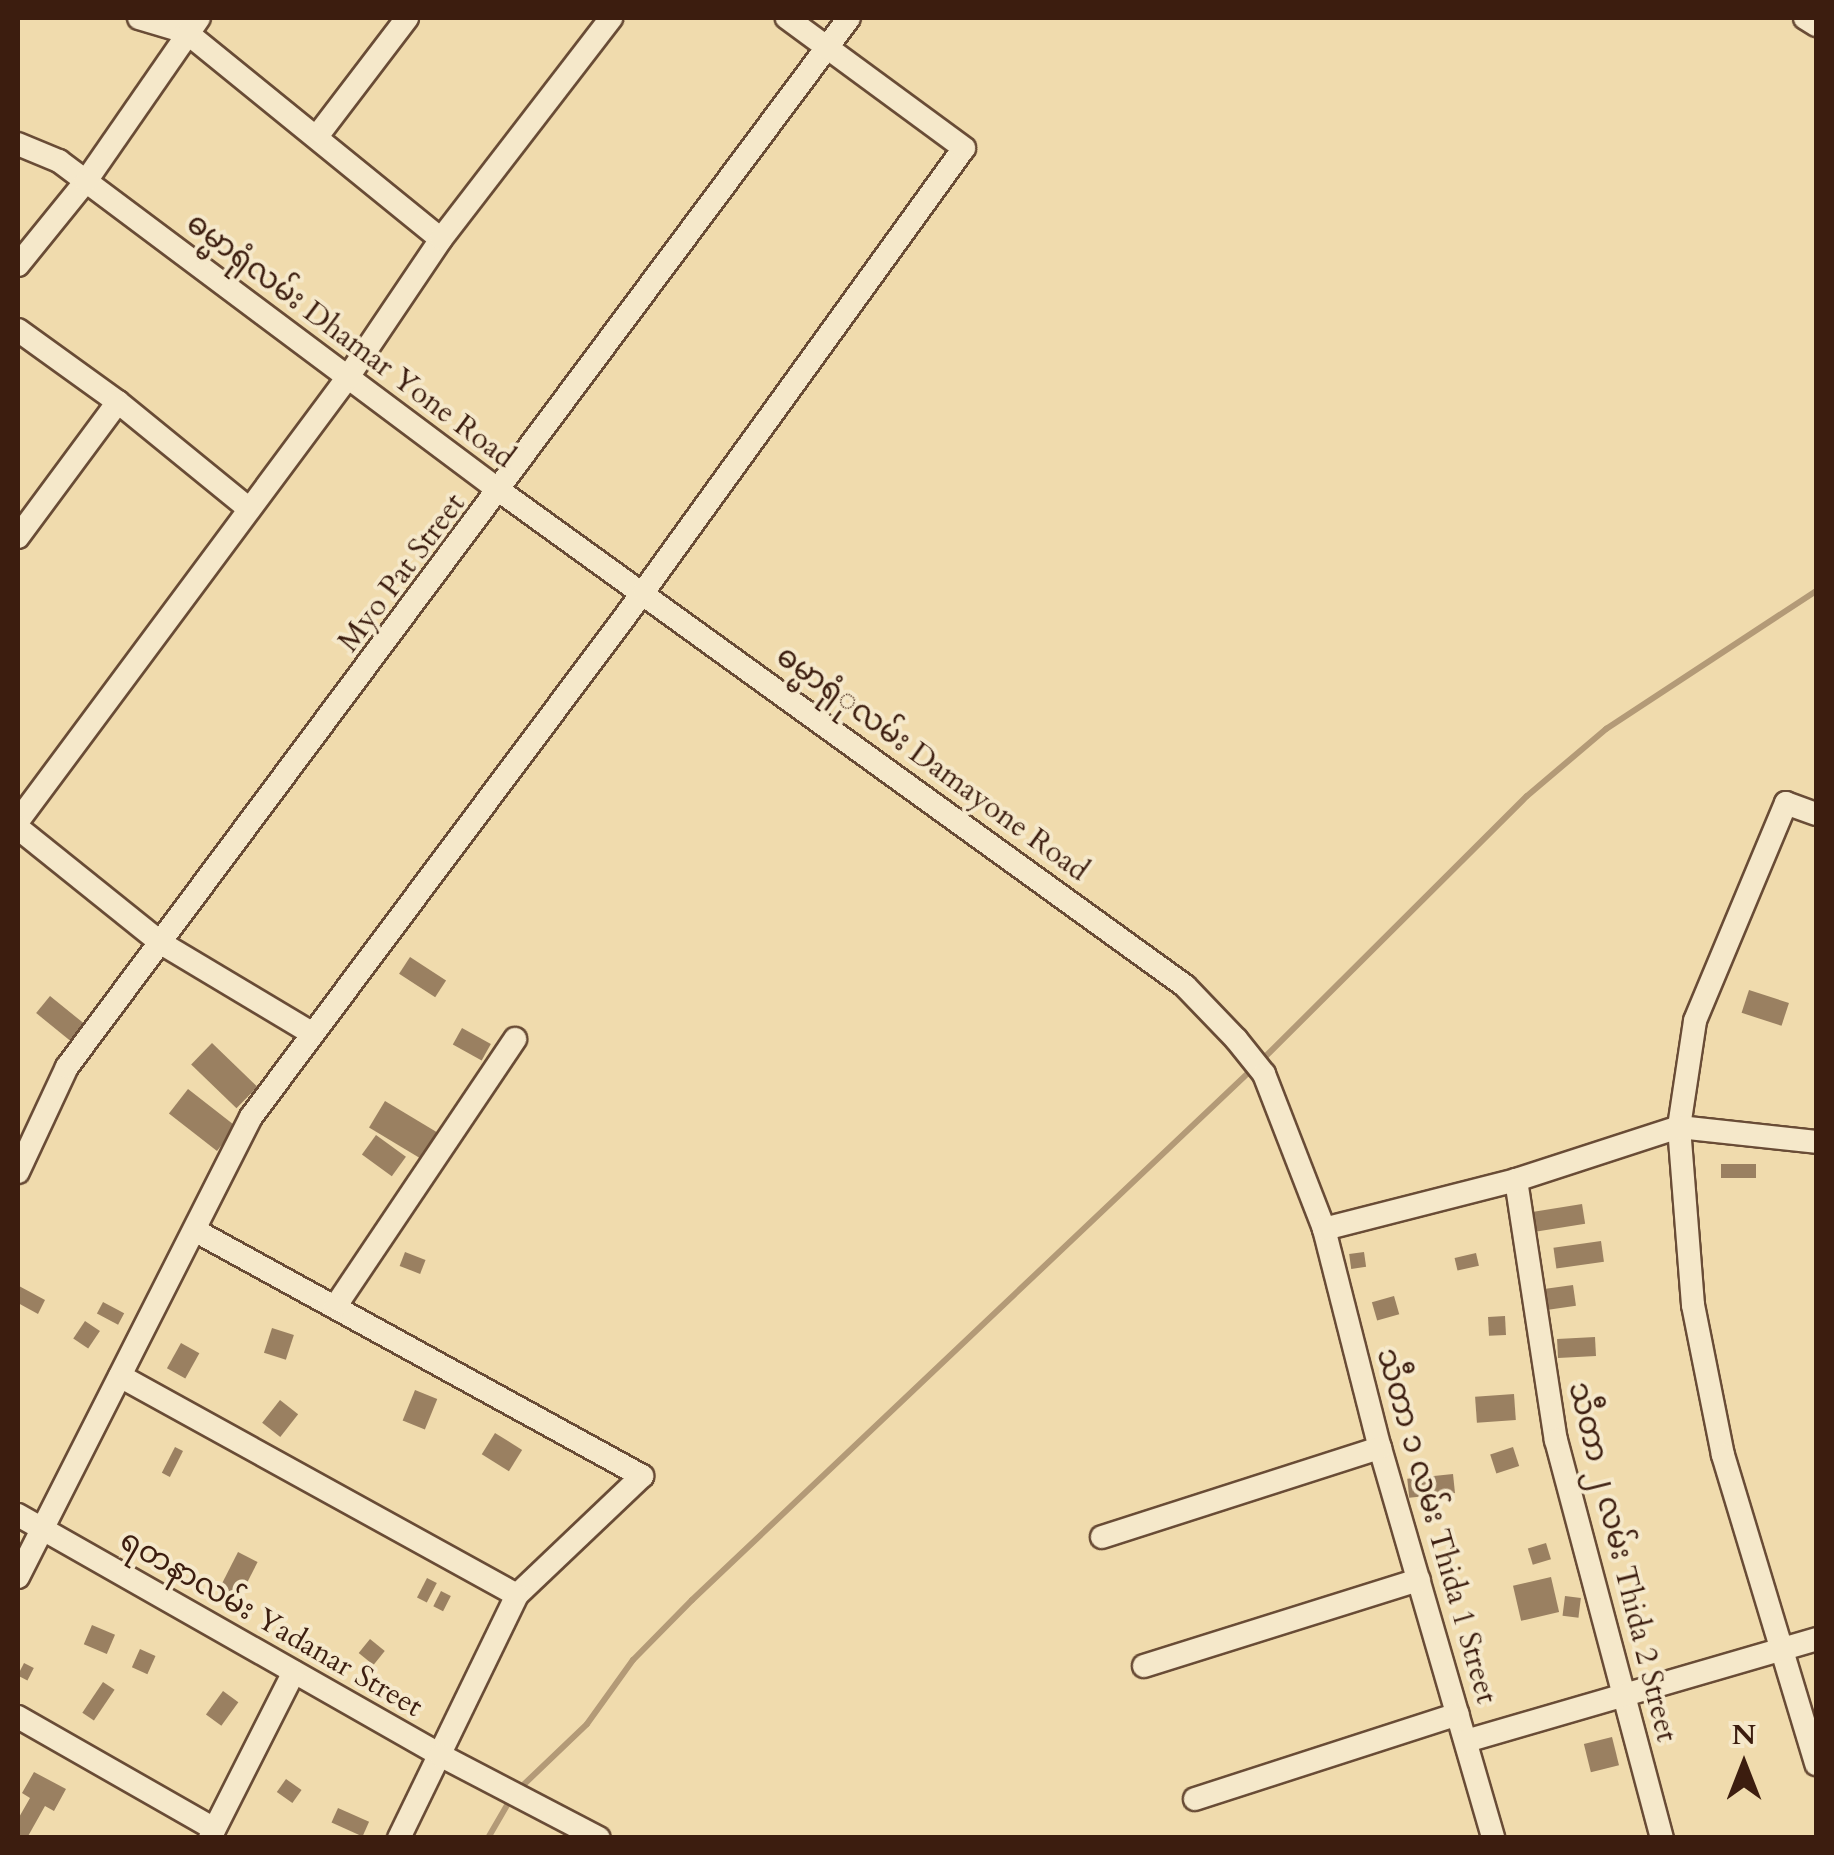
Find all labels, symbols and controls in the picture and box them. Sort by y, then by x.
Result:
street label: ဓမ္မာရုံလမ်း Dhamar Yone Road [179,206,521,476]
street label: Myo Pat Street [331,487,473,659]
street label: ဓမ္မာရုံုလမ်း Damayone Road [769,639,1095,889]
street label: သီတာ ၁ လမ်း Thida 1 Street [1368,1344,1504,1708]
street label: သီတာ ၂ လမ်း Thida 2 Street [1560,1378,1684,1746]
street label: ရတနာလမ်း Yadanar Street [113,1523,429,1725]
north arrow [1694,1715,1794,1815]
text: N [1732,1716,1756,1754]

